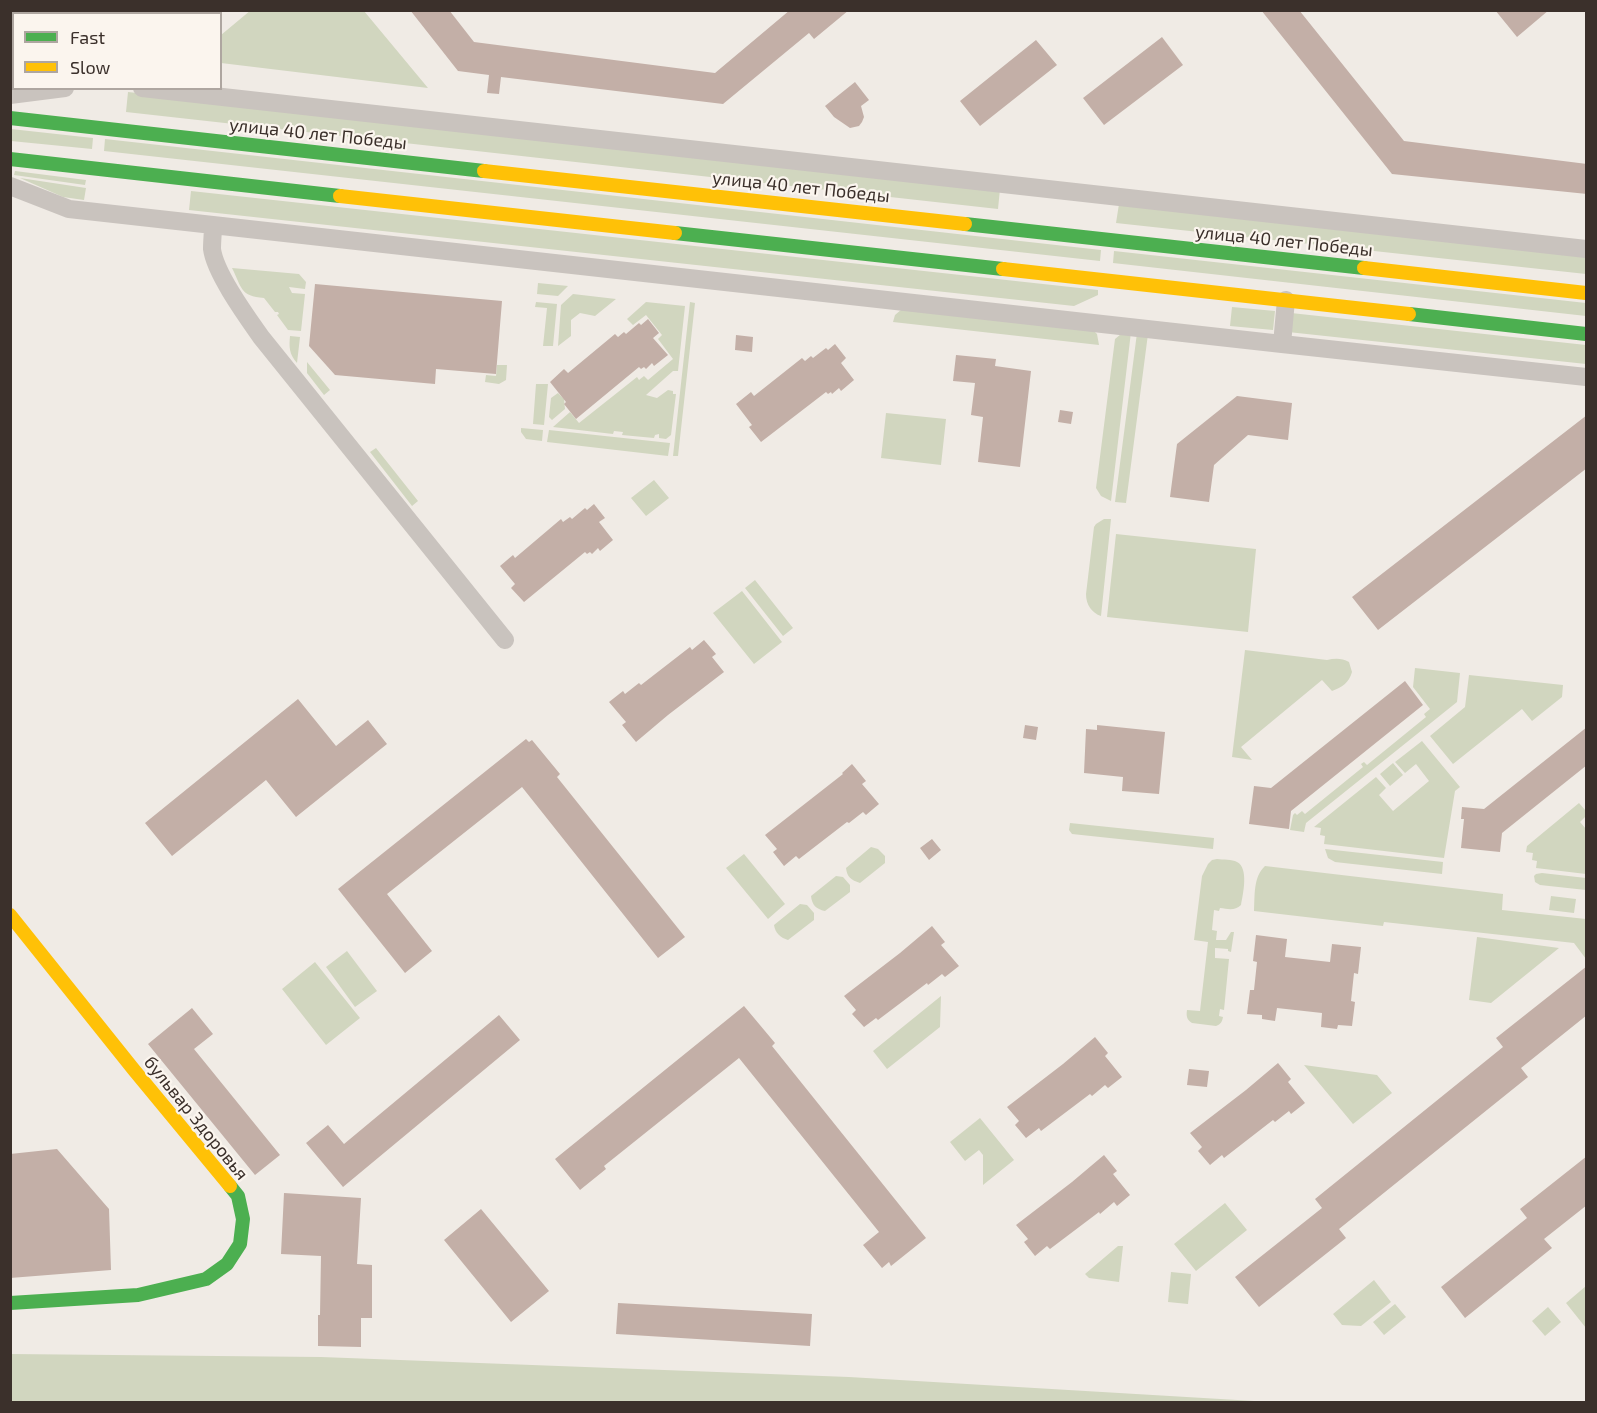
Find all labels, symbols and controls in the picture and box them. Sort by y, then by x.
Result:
legend [12,12,222,90]
text: Fast [70,26,105,48]
text: Slow [70,56,110,78]
street label: улица 40 лет Победы [228,114,408,154]
street label: улица 40 лет Победы [711,167,891,207]
street label: улица 40 лет Победы [1194,221,1374,261]
street label: бульвар Здоровья [139,1052,253,1184]

